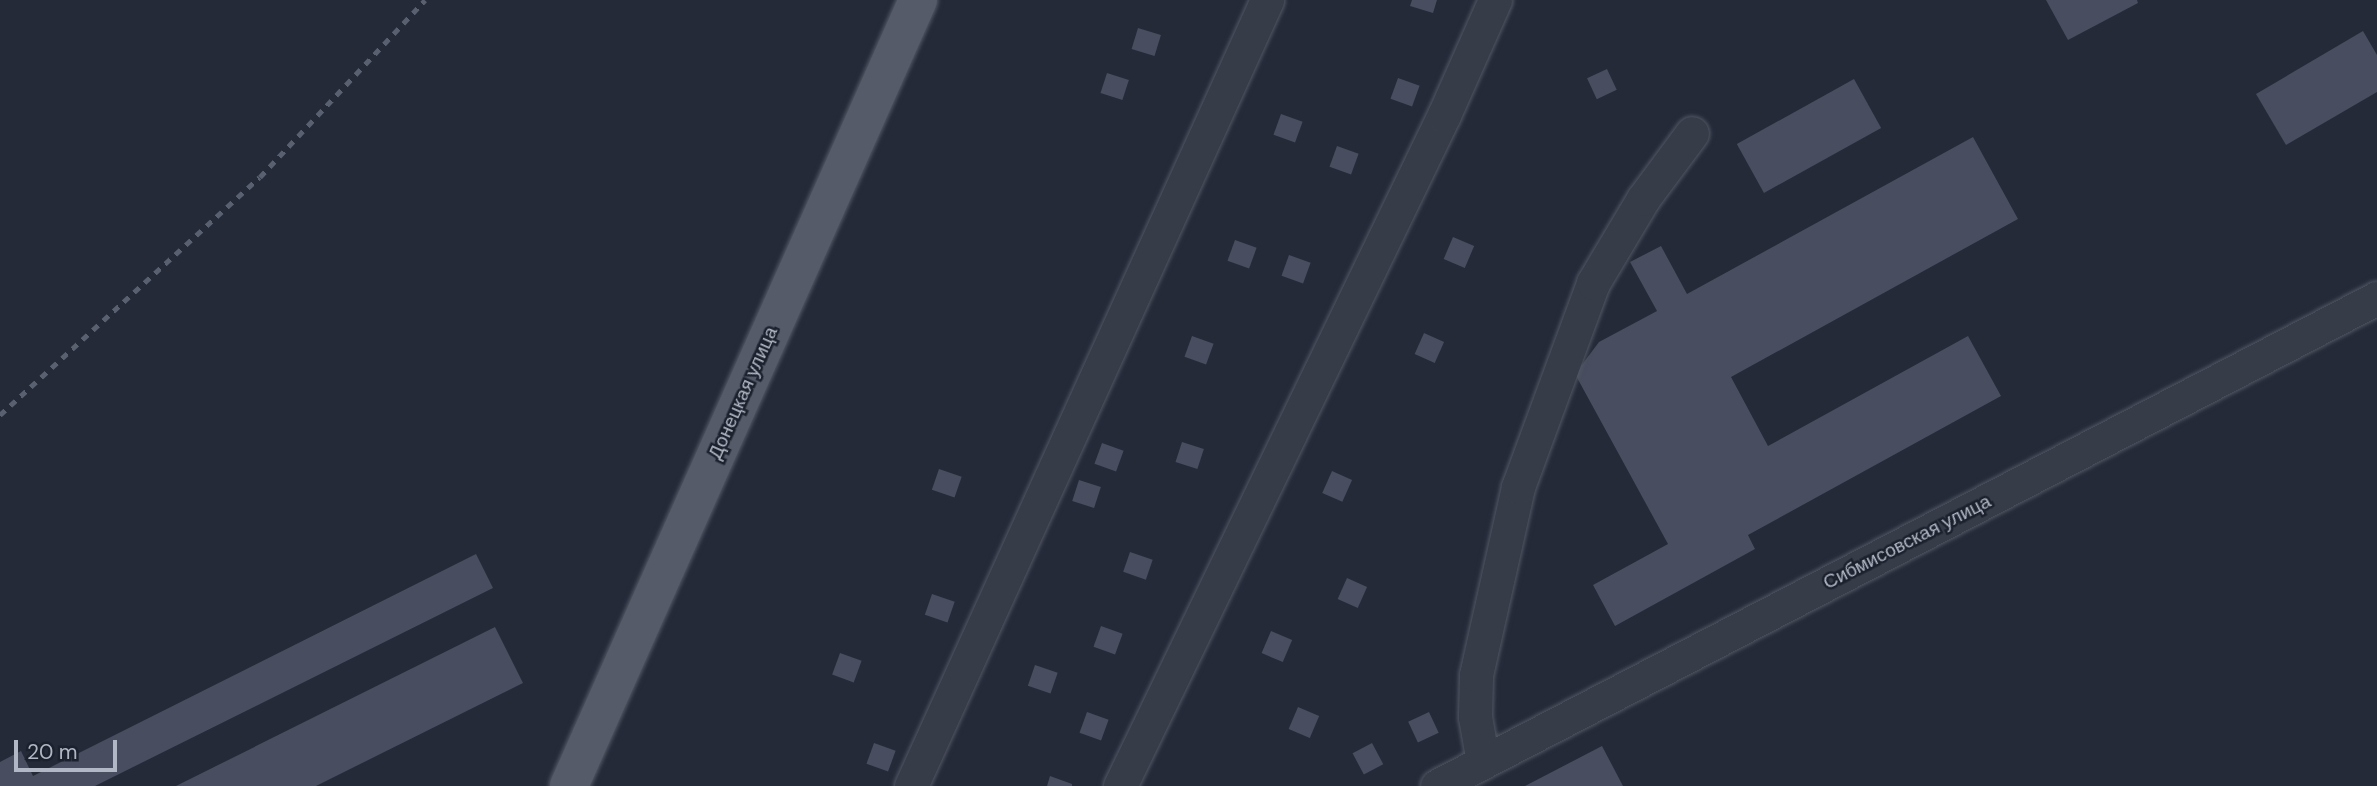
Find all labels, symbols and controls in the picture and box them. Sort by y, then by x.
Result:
street label: Донецкая улица [704,323,782,463]
street label: Сибмисовская улица [1819,490,1995,594]
scale bar [18,726,121,770]
text: 20 m [27,738,78,766]

